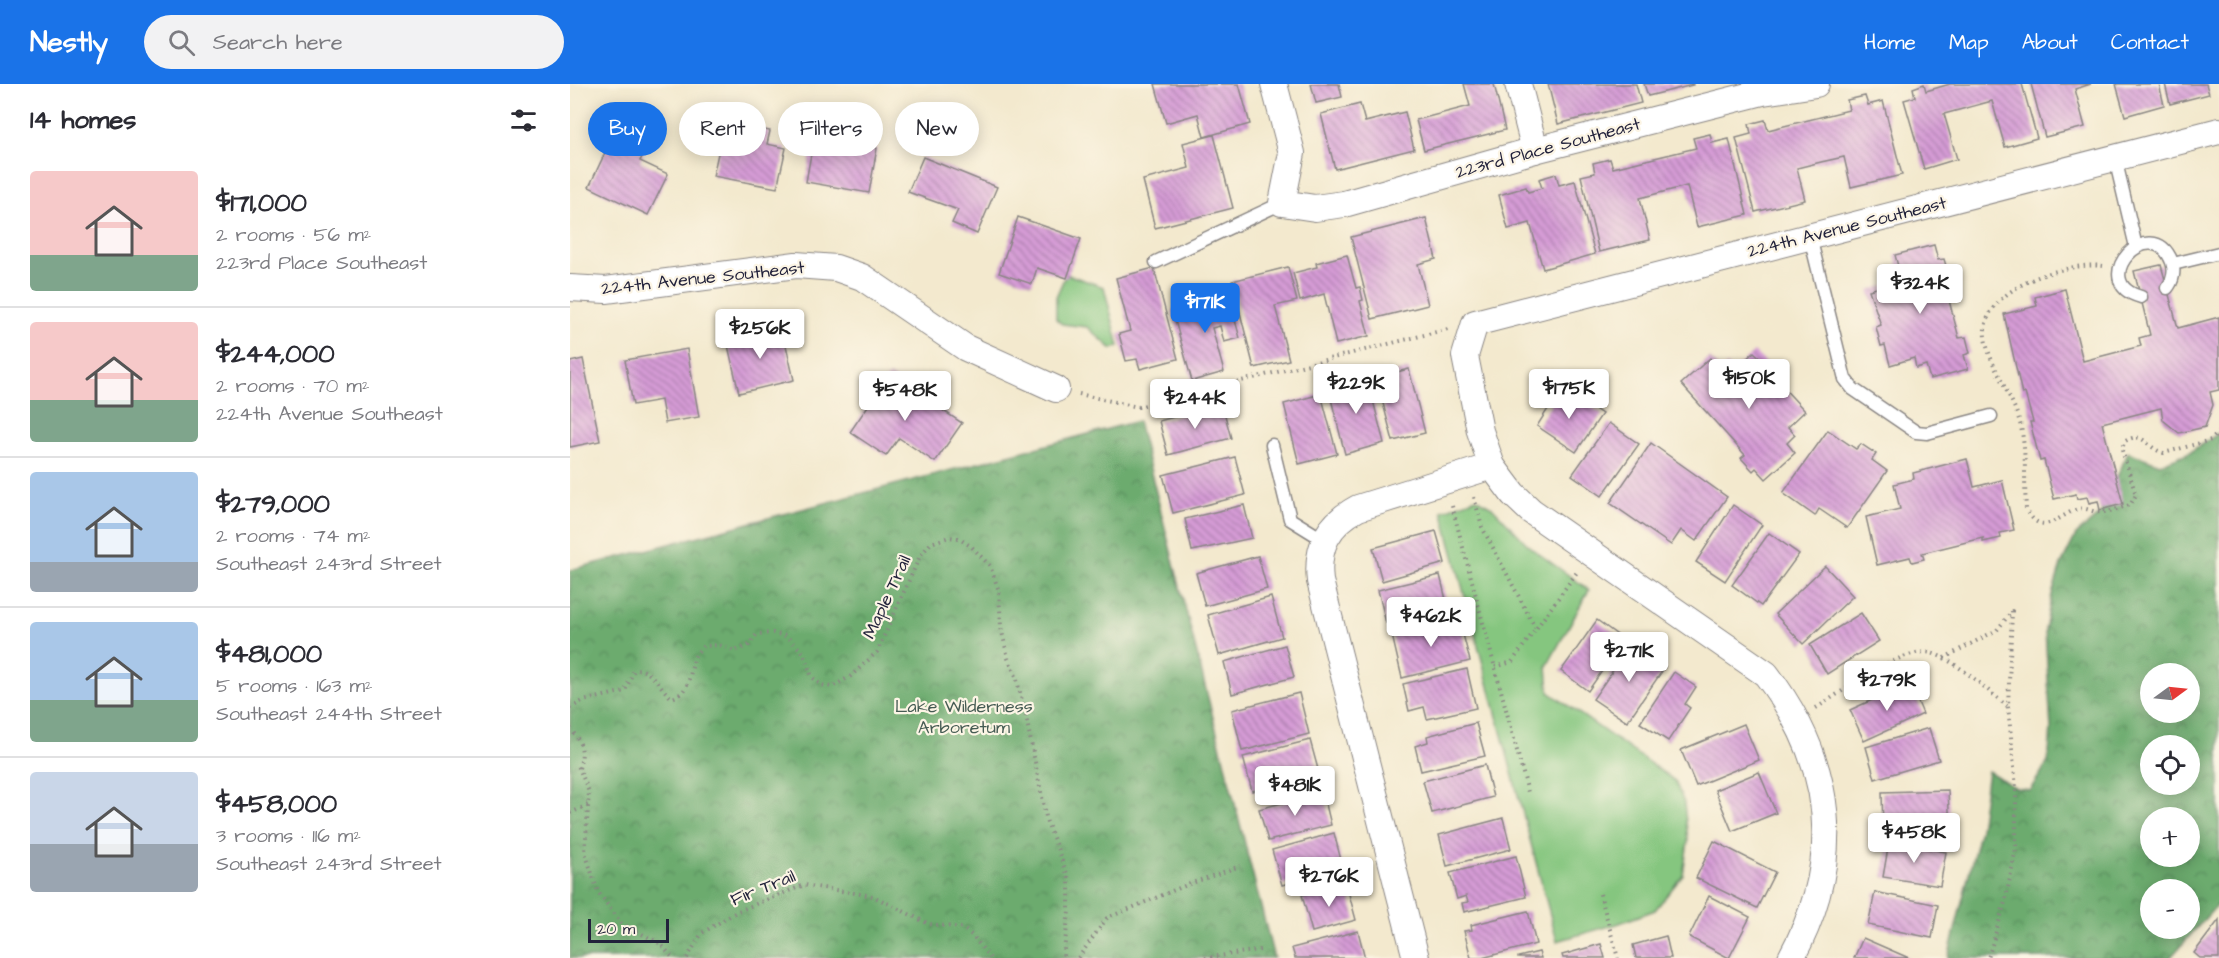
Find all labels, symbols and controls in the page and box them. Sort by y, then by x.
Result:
search box [144,15,564,69]
text: Nestly [30,23,108,62]
icon: search [165,26,198,59]
text: Search here [213,27,343,58]
text: Home [1864,28,1916,57]
text: Map [1949,28,1989,57]
text: About [2022,28,2078,57]
text: Contact [2111,28,2189,57]
text: 14 homes [30,102,136,138]
chip: Buy [588,102,667,156]
chip: Rent [679,102,766,156]
chip: Filters [778,102,883,156]
chip: New [895,102,979,156]
icon: filters [507,104,540,137]
street label: 223rd Place Southeast [1453,111,1644,185]
text: $171,000 [216,185,307,221]
street label: 224th Avenue Southeast [1745,190,1950,264]
icon: home [78,195,150,267]
text: 2 rooms · 56 m² [216,221,371,249]
text: 223rd Place Southeast [216,249,427,277]
street label: 224th Avenue Southeast [600,255,807,301]
pin: $324K [1878,264,1962,315]
text: $324K [1891,269,1949,297]
pin: $171K [1163,283,1247,334]
text: $171K [1185,288,1225,316]
pin: $256K [718,309,802,360]
text: $256K [729,314,791,342]
text: $244,000 [216,336,335,372]
icon: home [78,346,150,418]
pin: $150K [1707,359,1791,410]
pin: $229K [1314,364,1398,415]
text: $150K [1723,364,1775,392]
text: $229K [1327,369,1385,397]
pin: $175K [1527,369,1611,420]
pin: $548K [863,371,947,422]
text: 2 rooms · 70 m² [216,372,369,400]
text: $175K [1543,374,1595,402]
text: $548K [873,376,937,404]
pin: $244K [1153,379,1237,430]
text: $244K [1164,384,1226,412]
text: 224th Avenue Southeast [216,400,443,428]
text: $279,000 [216,486,330,522]
icon: home [78,496,150,568]
text: 2 rooms · 74 m² [216,522,370,550]
text: Southeast 243rd Street [216,550,442,578]
street label: Maple Trail [857,551,917,643]
pin: $462K [1389,597,1473,648]
text: $462K [1401,602,1461,630]
pin: $271K [1587,632,1671,683]
text: $481,000 [216,636,322,672]
text: $271K [1604,637,1654,665]
icon: home [78,646,150,718]
pin: $279K [1845,661,1929,712]
north arrow [2140,663,2200,723]
map controls [2140,663,2200,939]
text: $279K [1858,666,1916,694]
text: 5 rooms · 163 m² [216,672,372,700]
park label: Lake Wilderness Arboretum [895,694,1033,740]
text: Southeast 244th Street [216,700,442,728]
button: locate [2140,735,2200,795]
pin: $481K [1253,766,1337,817]
text: $481K [1269,771,1321,799]
text: $458,000 [216,786,337,822]
icon: home [78,796,150,868]
button: + [2140,807,2200,867]
pin: $458K [1872,813,1956,864]
text: $458K [1882,818,1946,846]
text: 3 rooms · 116 m² [216,822,361,850]
text: Southeast 243rd Street [216,850,442,878]
pin: $276K [1287,857,1371,908]
text: $276K [1299,862,1359,890]
street label: Fir Trail [727,864,799,912]
button: − [2140,879,2200,939]
scale bar [588,916,669,944]
text: 20 m [597,918,635,940]

